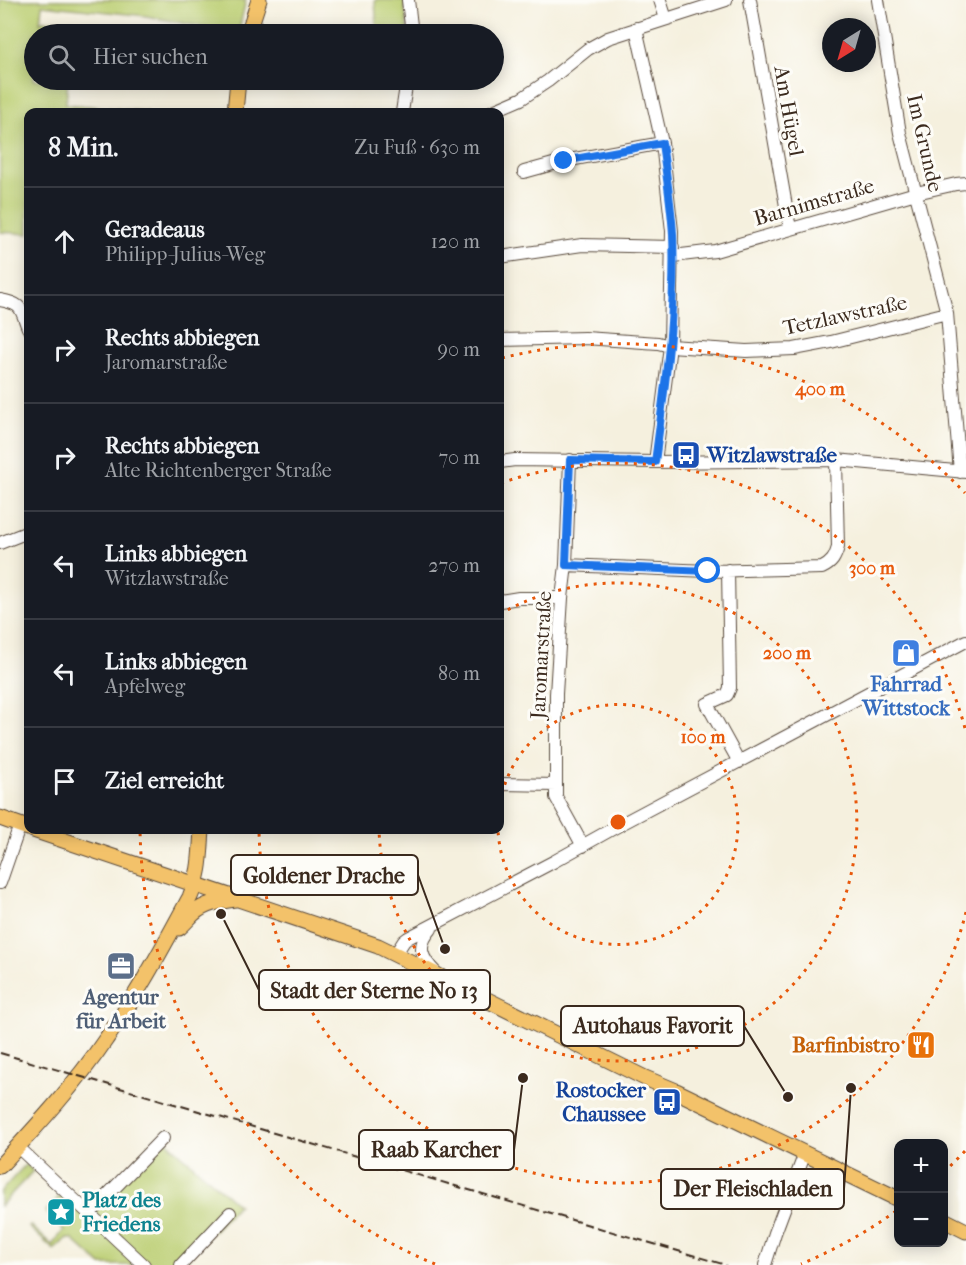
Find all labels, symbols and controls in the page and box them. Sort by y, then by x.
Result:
north arrow [822,18,876,72]
search box [24,24,504,90]
icon: search [45,41,78,74]
text: Hier suchen [93,44,208,70]
street label: Am Hügel [769,63,809,158]
street label: Im Grunde [902,92,948,194]
text: 8 Min. [48,132,118,163]
text: Zu Fuß · 630 m [354,136,480,159]
route end [550,147,576,173]
street label: Barnimstraße [751,173,877,231]
text: Geradeaus [105,217,205,243]
icon: ahead [48,225,81,258]
text: 120 m [431,230,480,253]
text: Philipp-Julius-Weg [105,243,265,266]
street label: Tetzlawstraße [781,290,909,340]
text: Rechts abbiegen [105,325,260,351]
icon: right [48,333,81,366]
text: 90 m [438,338,480,361]
text: Jaromarstraße [105,351,227,374]
text: 400 m [794,379,846,400]
text: Rechts abbiegen [105,433,260,459]
bus stop icon: Witzlawstraße [670,439,702,471]
icon: right [48,441,81,474]
place label: Witzlawstraße [706,443,838,467]
text: 70 m [438,446,480,469]
text: Alte Richtenberger Straße [105,459,332,482]
text: Links abbiegen [105,541,247,567]
icon: left [48,549,81,582]
text: 270 m [428,554,480,577]
route start [694,557,720,583]
text: 300 m [849,558,896,579]
text: Witzlawstraße [105,567,229,590]
street label: Jaromarstraße [526,590,556,722]
shop icon: Fahrrad Wittstock [890,637,922,669]
text: 200 m [763,643,812,664]
text: Links abbiegen [105,649,247,675]
icon: left [48,657,81,690]
text: 80 m [438,662,480,685]
place label: Fahrrad Wittstock [861,672,951,720]
text: Apfelweg [105,675,185,698]
text: 100 m [680,727,727,748]
icon: arrive [48,765,81,798]
text: Ziel erreicht [105,768,224,794]
centre of rings [608,812,628,832]
callout: Goldener Drache [231,855,418,895]
text: Goldener Drache [243,863,405,889]
office icon: Agentur für Arbeit [105,950,137,982]
callout: Stadt der Sterne No 13 [259,970,490,1010]
text: Stadt der Sterne No 13 [270,978,478,1004]
place label: Agentur für Arbeit [75,985,166,1033]
callout: Autohaus Favorit [561,1006,744,1046]
text: Autohaus Favorit [571,1013,734,1039]
restaurant icon: Barfinbistro [905,1029,937,1061]
place label: Barfinbistro [792,1033,900,1057]
place label: Rostocker Chaussee [555,1078,647,1126]
bus stop icon: Rostocker Chaussee [651,1086,683,1118]
callout: Raab Karcher [359,1130,514,1170]
text: Raab Karcher [371,1137,502,1163]
map controls [894,1139,948,1247]
button: + [894,1139,948,1193]
callout: Der Fleischladen [661,1169,844,1209]
text: Der Fleischladen [673,1176,833,1202]
place label: Platz des Friedens [81,1188,161,1236]
button: − [894,1193,948,1247]
place icon: Platz des Friedens [45,1196,77,1228]

